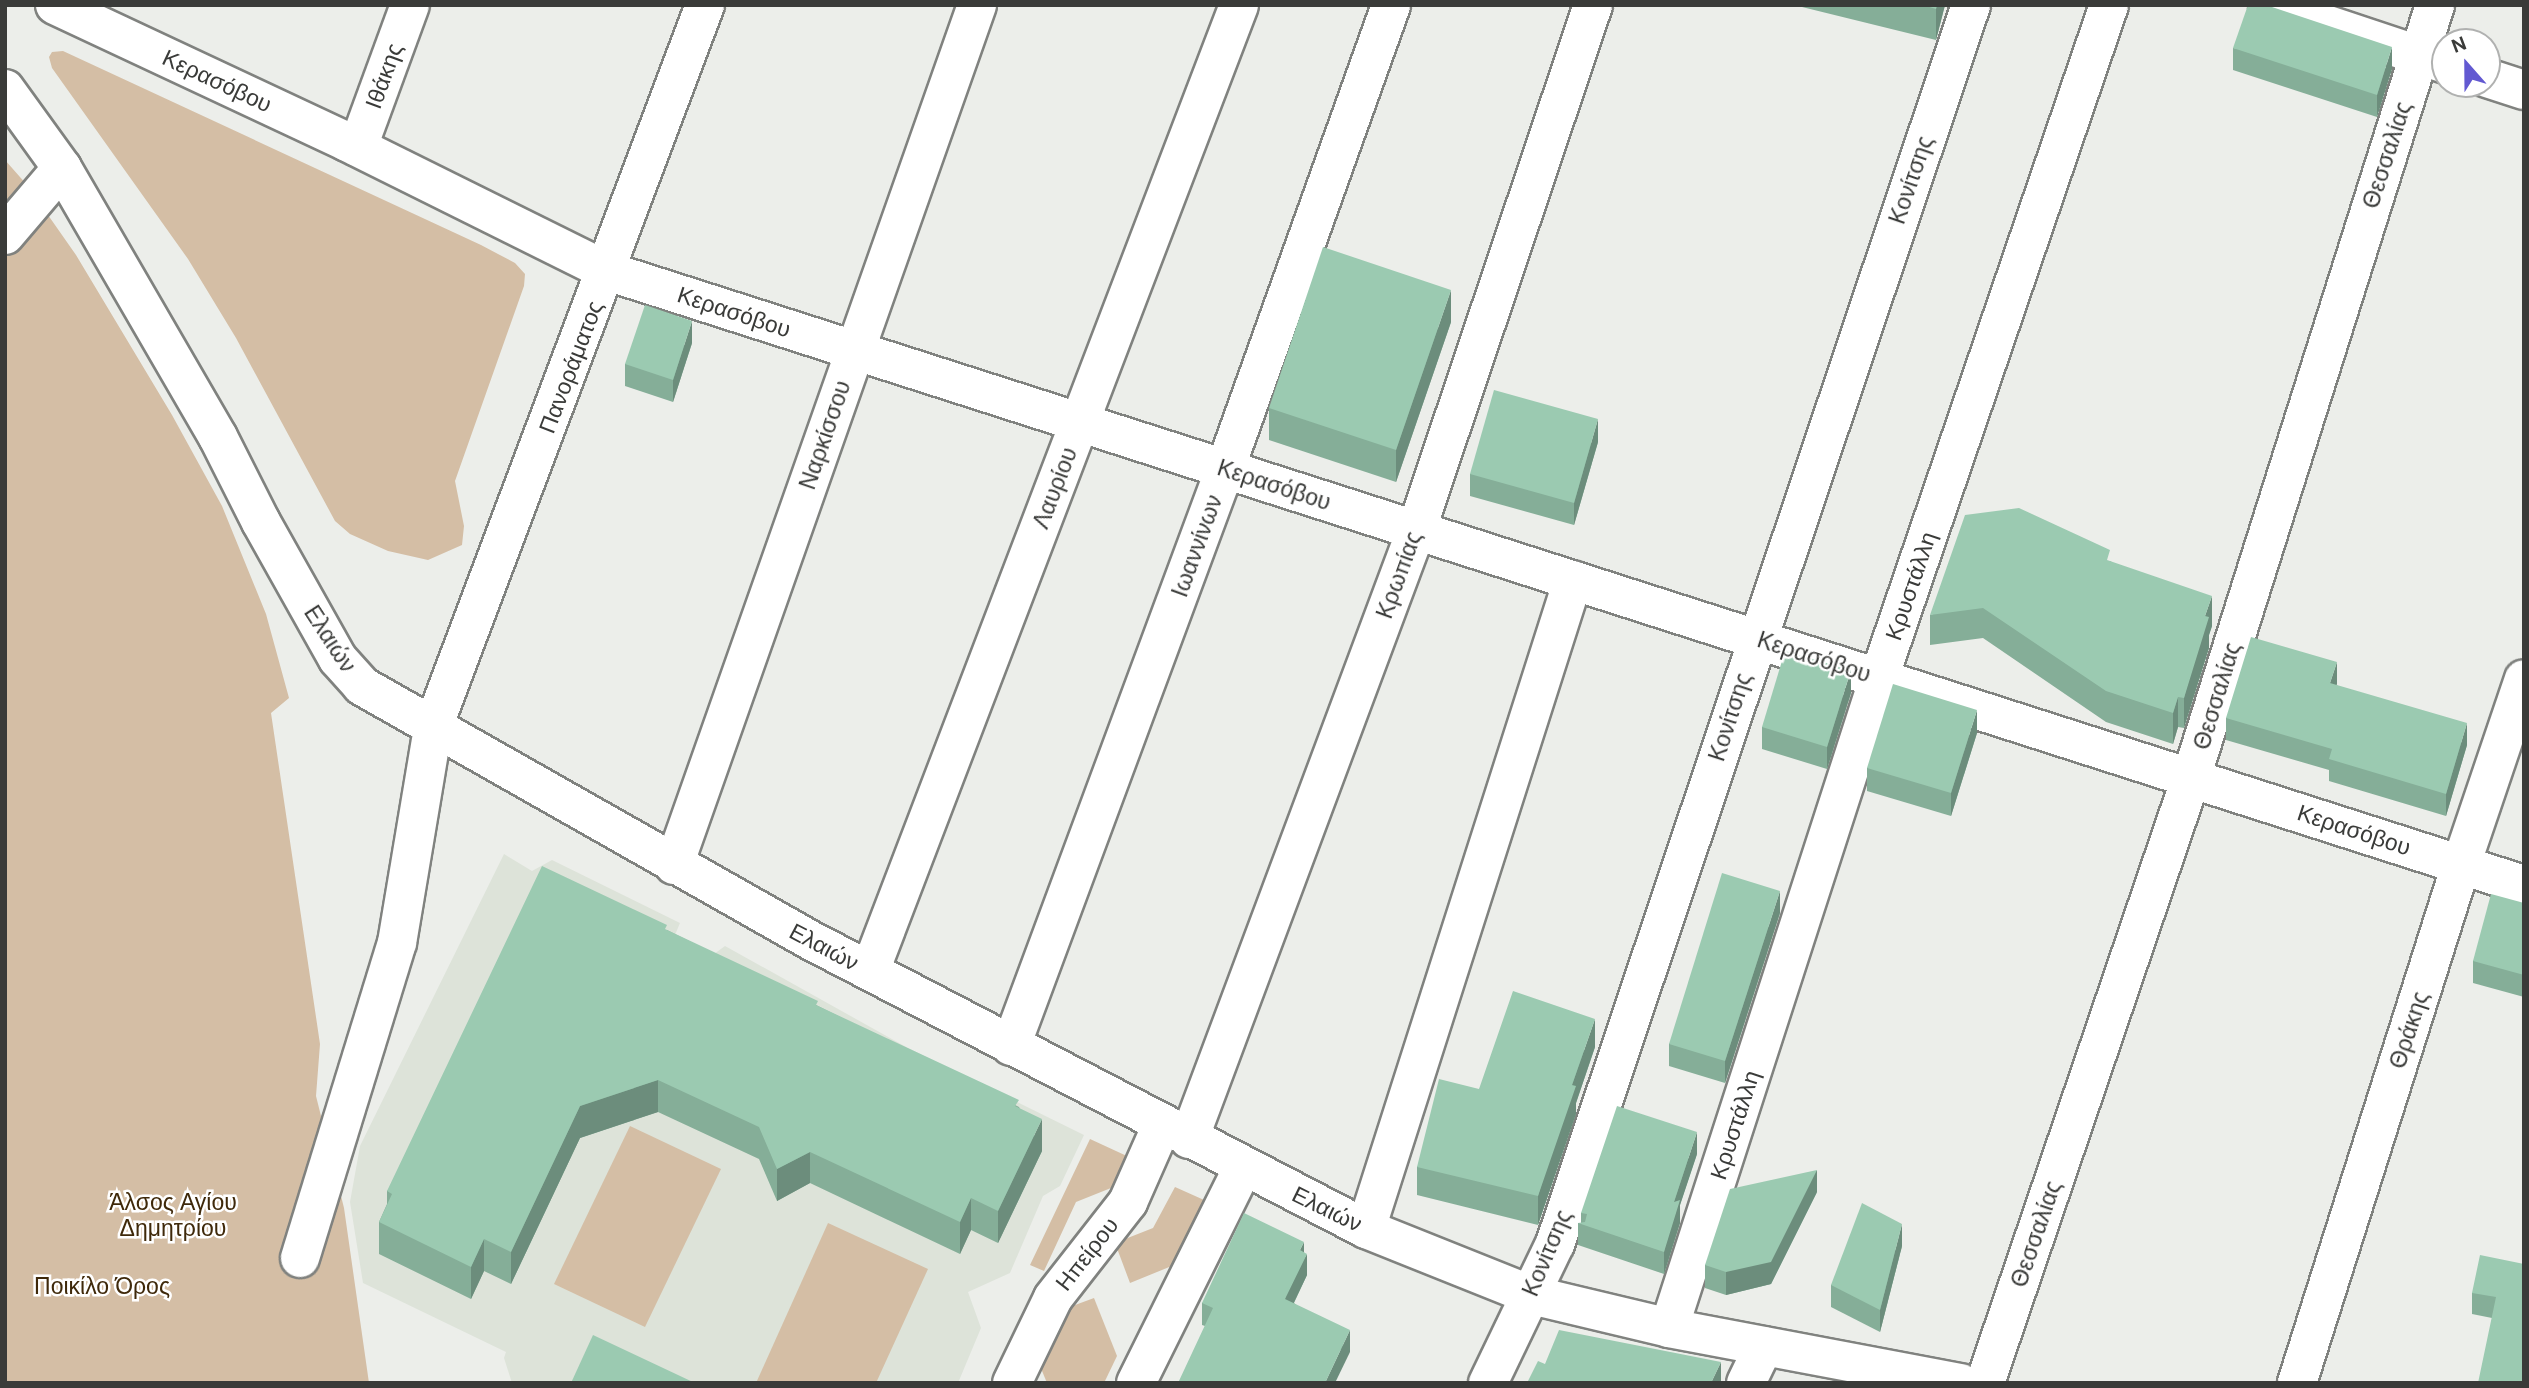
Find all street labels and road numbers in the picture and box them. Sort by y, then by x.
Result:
street label: Ιθάκης [359,39,409,113]
street label: Κερασόβου [158,44,276,118]
street label: Θεσσαλίας [2357,98,2417,212]
street label: Κονίτσης [1883,132,1939,228]
street label: Κερασόβου [674,281,794,343]
street label: Πανοράματος [533,297,609,437]
street label: Ναρκίσσου [793,377,857,493]
street label: Λαυρίου [1027,443,1083,533]
street label: Κερασόβου [1214,454,1334,516]
street label: Ιωαννίνων [1166,491,1228,601]
street label: Κρωπίας [1371,528,1427,622]
street label: Κρυστάλλη [1880,528,1942,644]
street label: Ελαιών [298,600,362,678]
street label: Κερασόβου [1754,626,1874,688]
street label: Θεσσαλίας [2188,639,2246,753]
street label: Κονίτσης [1703,669,1757,765]
street label: Κερασόβου [2294,799,2414,861]
street label: Ελαιών [785,917,863,977]
street label: Θράκης [2384,988,2434,1072]
street label: Κρυστάλλη [1704,1067,1766,1183]
street label: Θεσσαλίας [2005,1177,2067,1291]
street label: Ελαιών [1288,1180,1366,1238]
street label: Κονίτσης [1516,1206,1578,1300]
street label: Ηπείρου [1050,1212,1124,1296]

